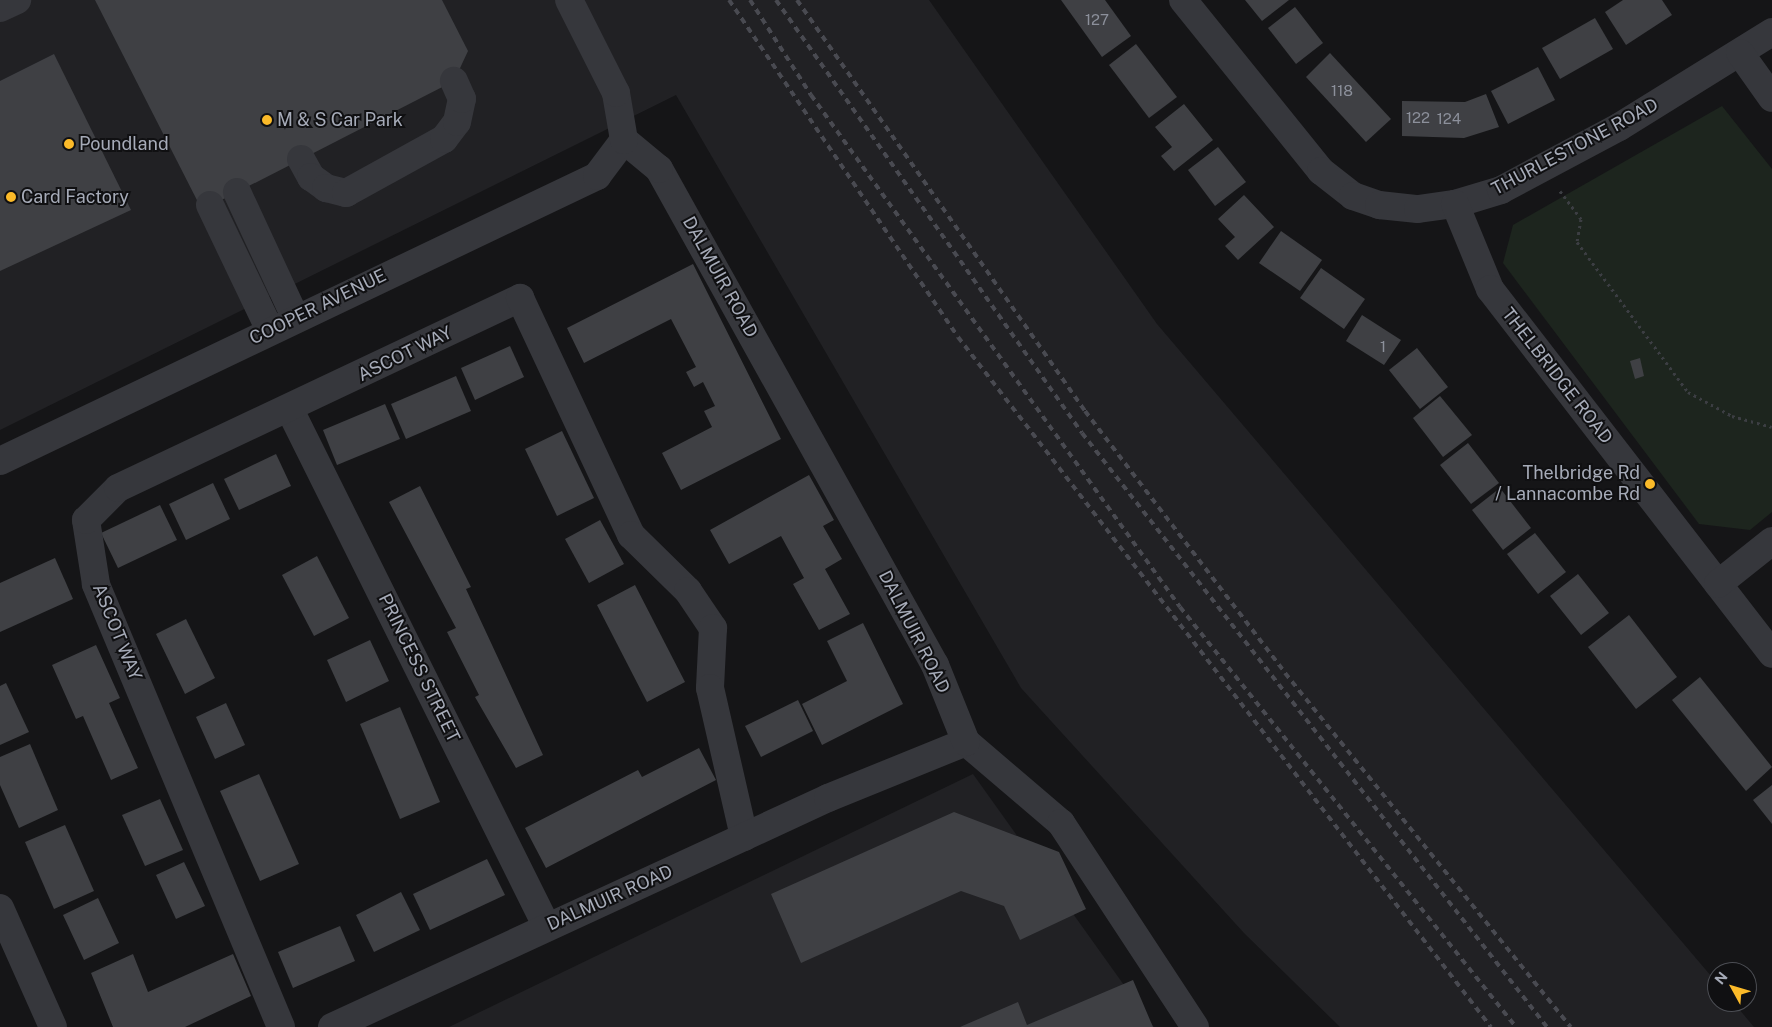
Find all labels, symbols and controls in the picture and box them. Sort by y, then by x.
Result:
house number: 127 [1085,11,1109,29]
house number: 118 [1331,82,1353,100]
street label: THURLESTONE ROAD [1488,94,1662,200]
place label: M & S Car Park [277,109,403,131]
house number: 122 [1406,109,1430,127]
house number: 124 [1437,110,1461,128]
marker: M & S Car Park [261,114,273,126]
place label: Poundland [79,133,169,155]
marker: Poundland [63,138,75,150]
place label: Card Factory [21,186,129,208]
marker: Card Factory [5,191,17,203]
street label: DALMUIR ROAD [678,213,762,341]
street label: COOPER AVENUE [246,265,390,349]
street label: THELBRIDGE ROAD [1497,304,1617,448]
street label: ASCOT WAY [354,322,456,386]
house number: 1 [1380,338,1386,356]
place label: Thelbridge Rd / Lannacombe Rd [1495,463,1640,506]
marker: Thelbridge Rd / Lannacombe Rd [1644,478,1656,490]
street label: DALMUIR ROAD [874,567,954,697]
street label: ASCOT WAY [88,580,146,684]
street label: PRINCESS STREET [374,590,464,746]
street label: DALMUIR ROAD [544,861,676,935]
north arrow [1707,962,1757,1012]
text: N [1711,969,1731,987]

